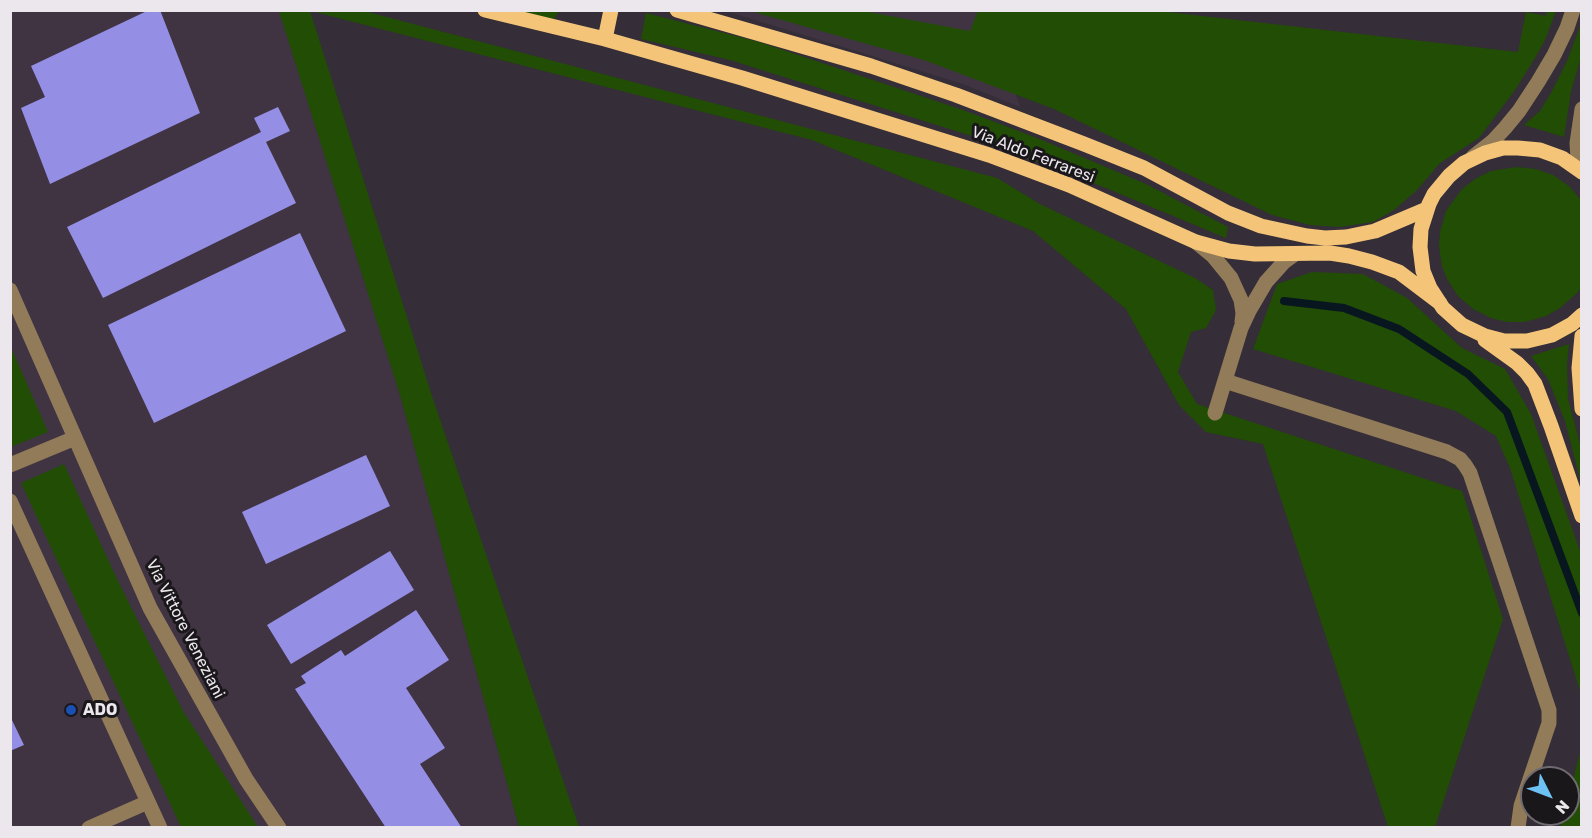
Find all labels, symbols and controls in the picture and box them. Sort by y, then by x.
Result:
street label: Via Aldo Ferraresi [969,123,1097,187]
street label: Via Vittore Veneziani [142,556,228,702]
place label: ADO [83,700,117,720]
marker: ADO [64,703,78,717]
north arrow [1520,766,1580,826]
text: N [1551,796,1573,818]

